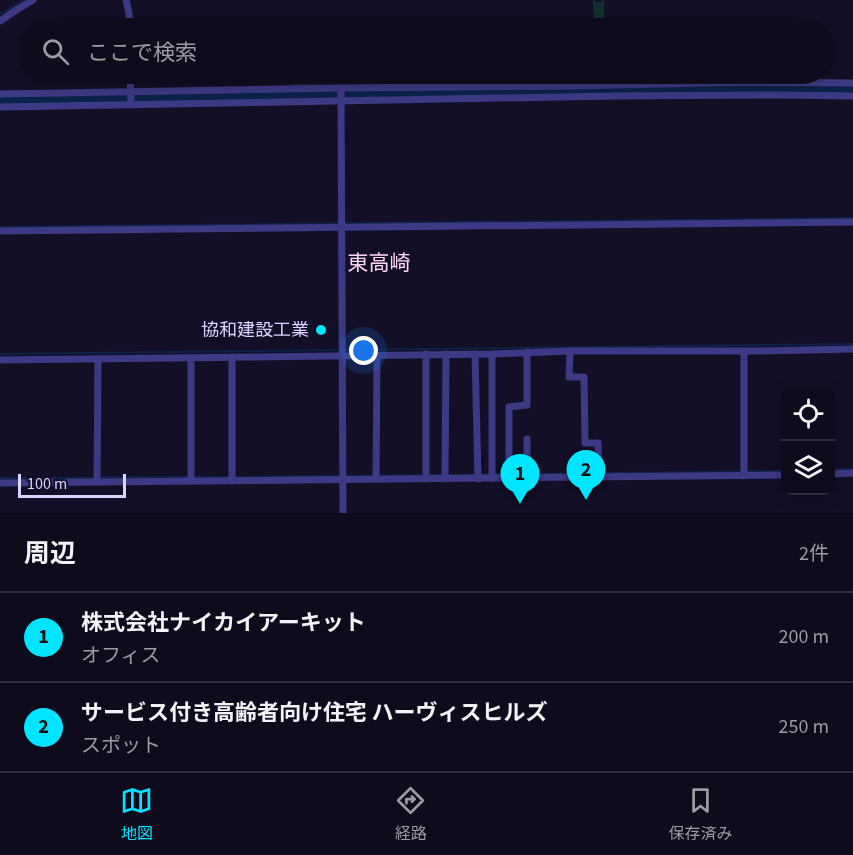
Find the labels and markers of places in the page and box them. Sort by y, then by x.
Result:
place label: 協和建設工業 [201,318,309,343]
marker: 協和建設工業 [314,323,328,337]
pin: 2 [566,450,606,500]
pin: 1 [500,454,540,504]

